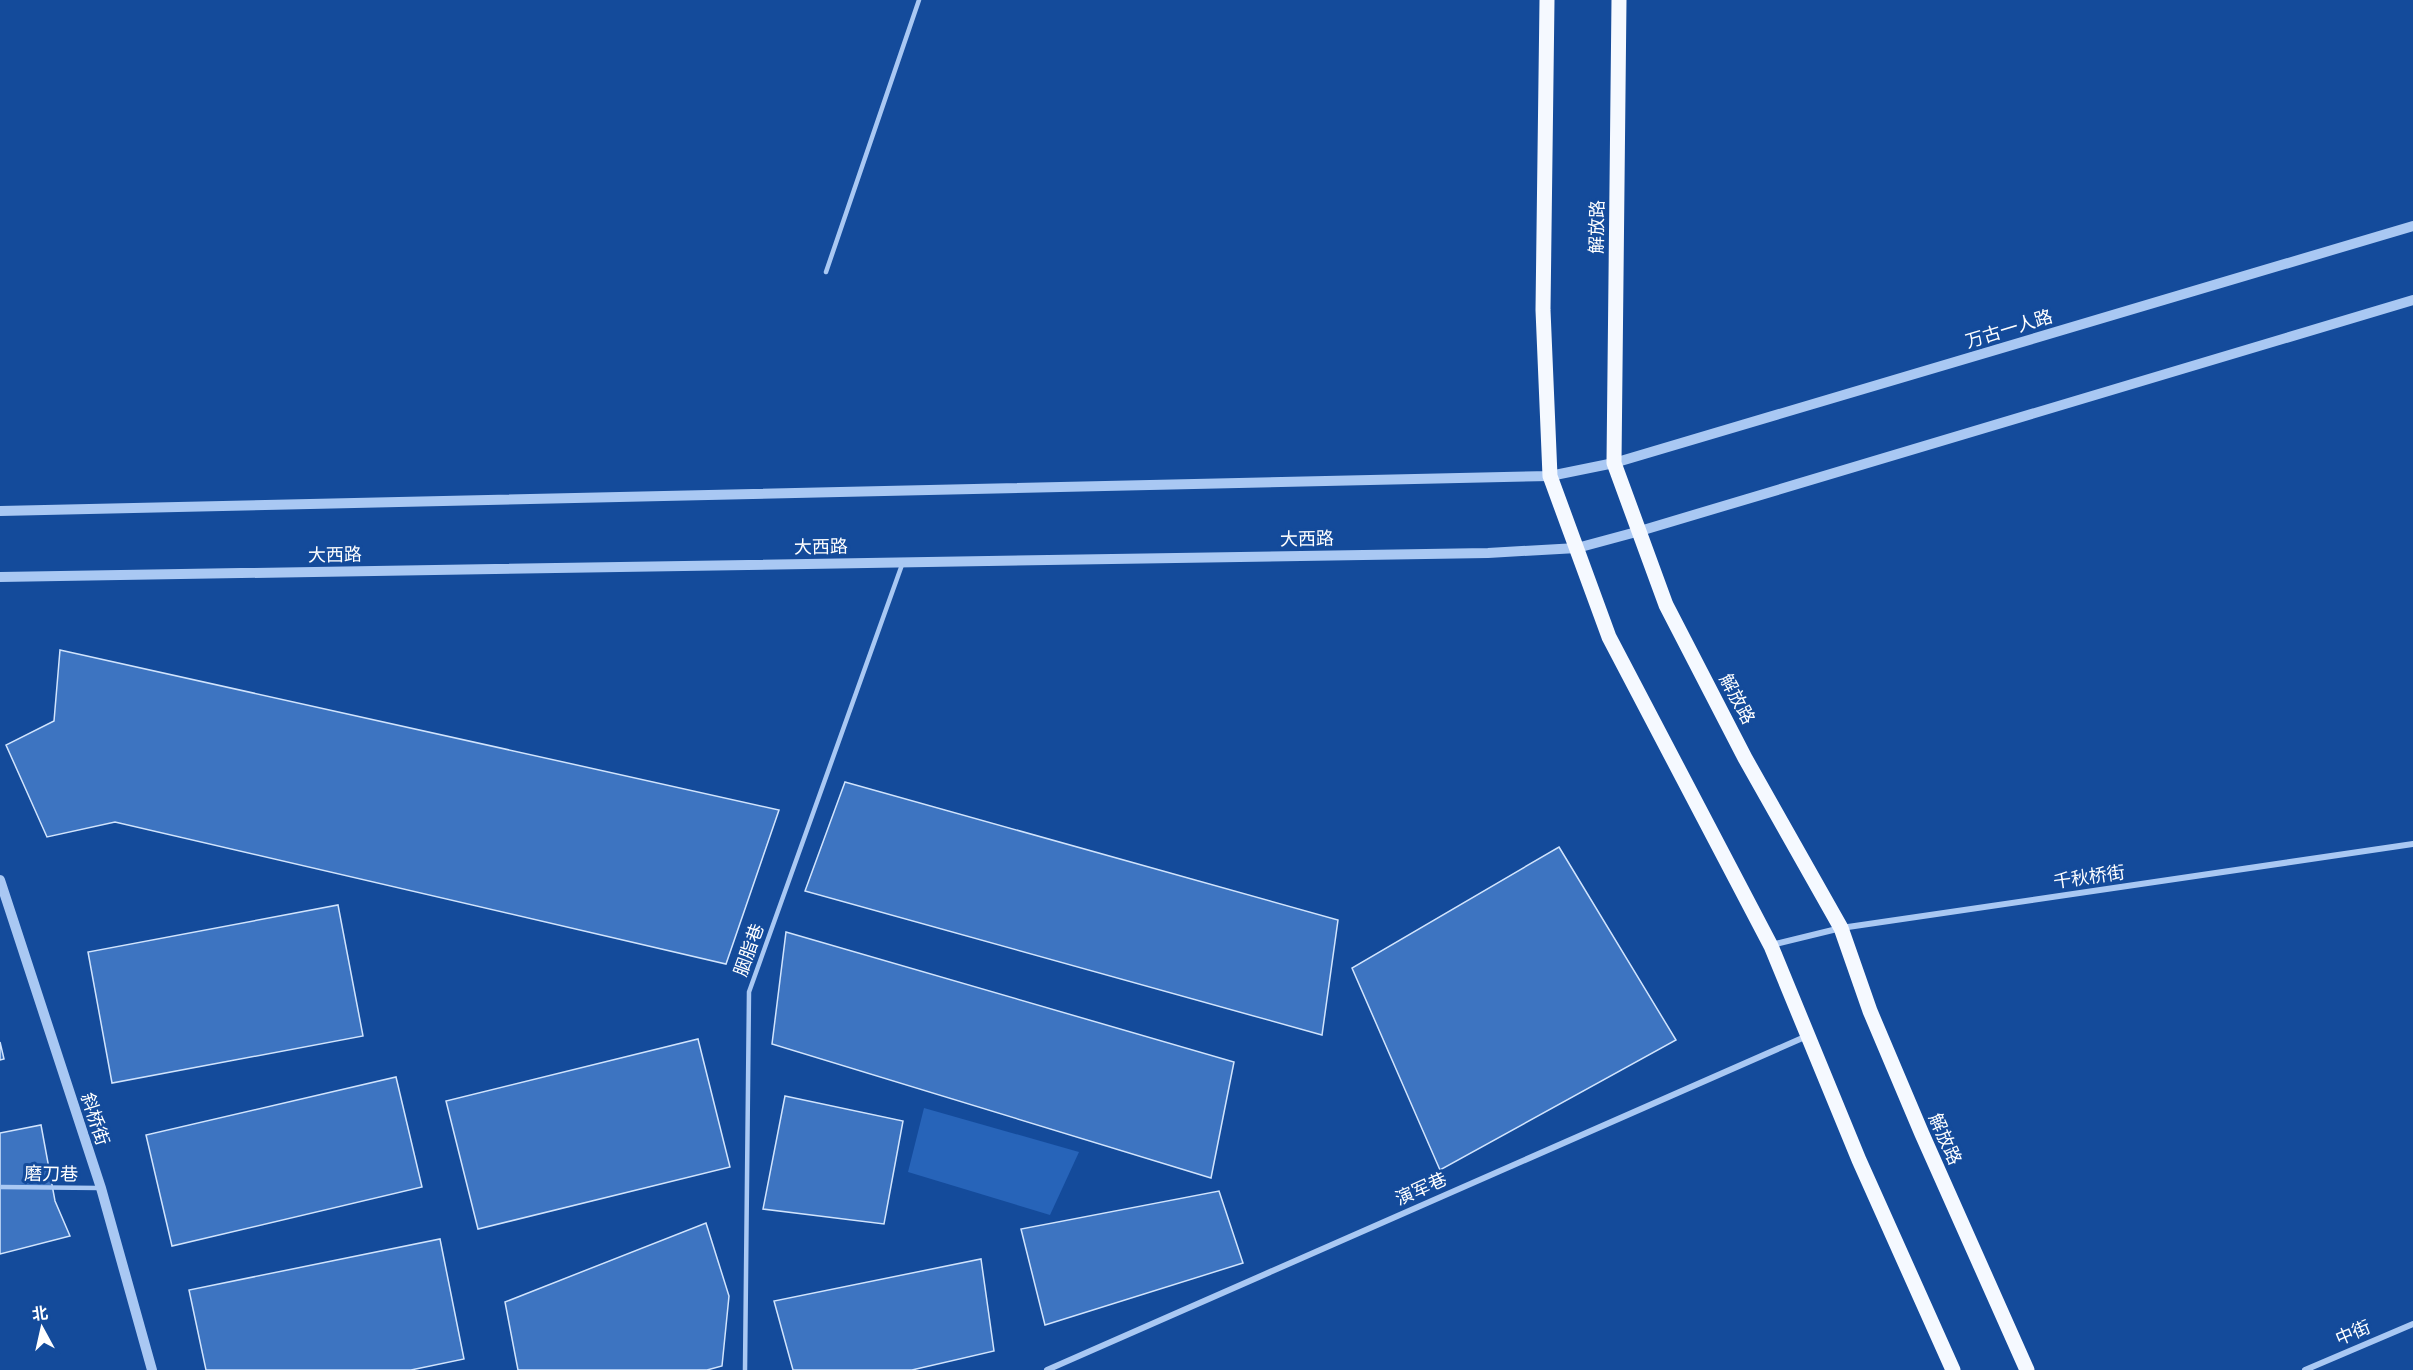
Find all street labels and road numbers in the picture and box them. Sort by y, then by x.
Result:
street label: 解放路 [1585,200,1607,254]
street label: 万古一人路 [1962,304,2055,352]
street label: 大西路 [1280,527,1334,549]
street label: 大西路 [794,535,848,557]
street label: 大西路 [308,543,362,565]
street label: 解放路 [1715,670,1760,728]
street label: 千秋桥街 [2052,860,2126,892]
street label: 胭脂巷 [728,921,768,979]
street label: 斜桥街 [77,1090,115,1148]
street label: 解放路 [1925,1109,1967,1168]
street label: 磨刀巷 [24,1162,78,1184]
street label: 演军巷 [1391,1167,1450,1209]
street label: 中街 [2332,1315,2373,1349]

